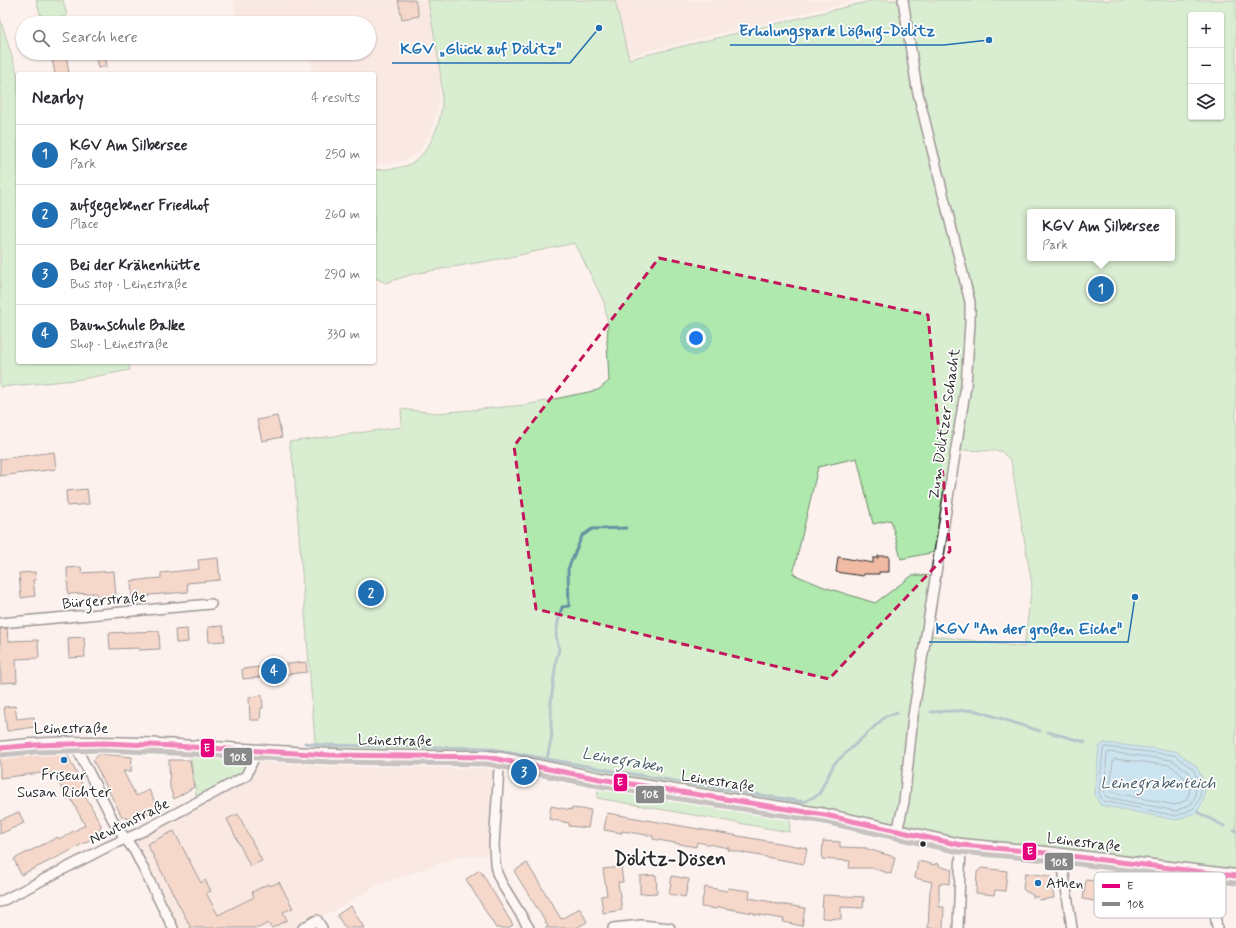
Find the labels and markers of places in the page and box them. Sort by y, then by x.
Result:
callout: Erholungspark Lößnig-Dölitz [730,17,944,45]
callout: KGV „Glück auf Dölitz" [392,35,570,63]
pin: 1 [1088,274,1114,304]
pin: 2 [358,578,384,608]
callout: KGV "An der großen Eiche" [929,614,1128,642]
pin: 4 [261,656,287,686]
marker: Friseur Susan Richter [59,755,69,765]
pin: 3 [511,757,537,787]
place label: Friseur Susan Richter [17,766,112,803]
unlabelled marker [918,839,928,849]
place label: Athen [1046,874,1083,894]
marker: Athen [1033,878,1043,888]

